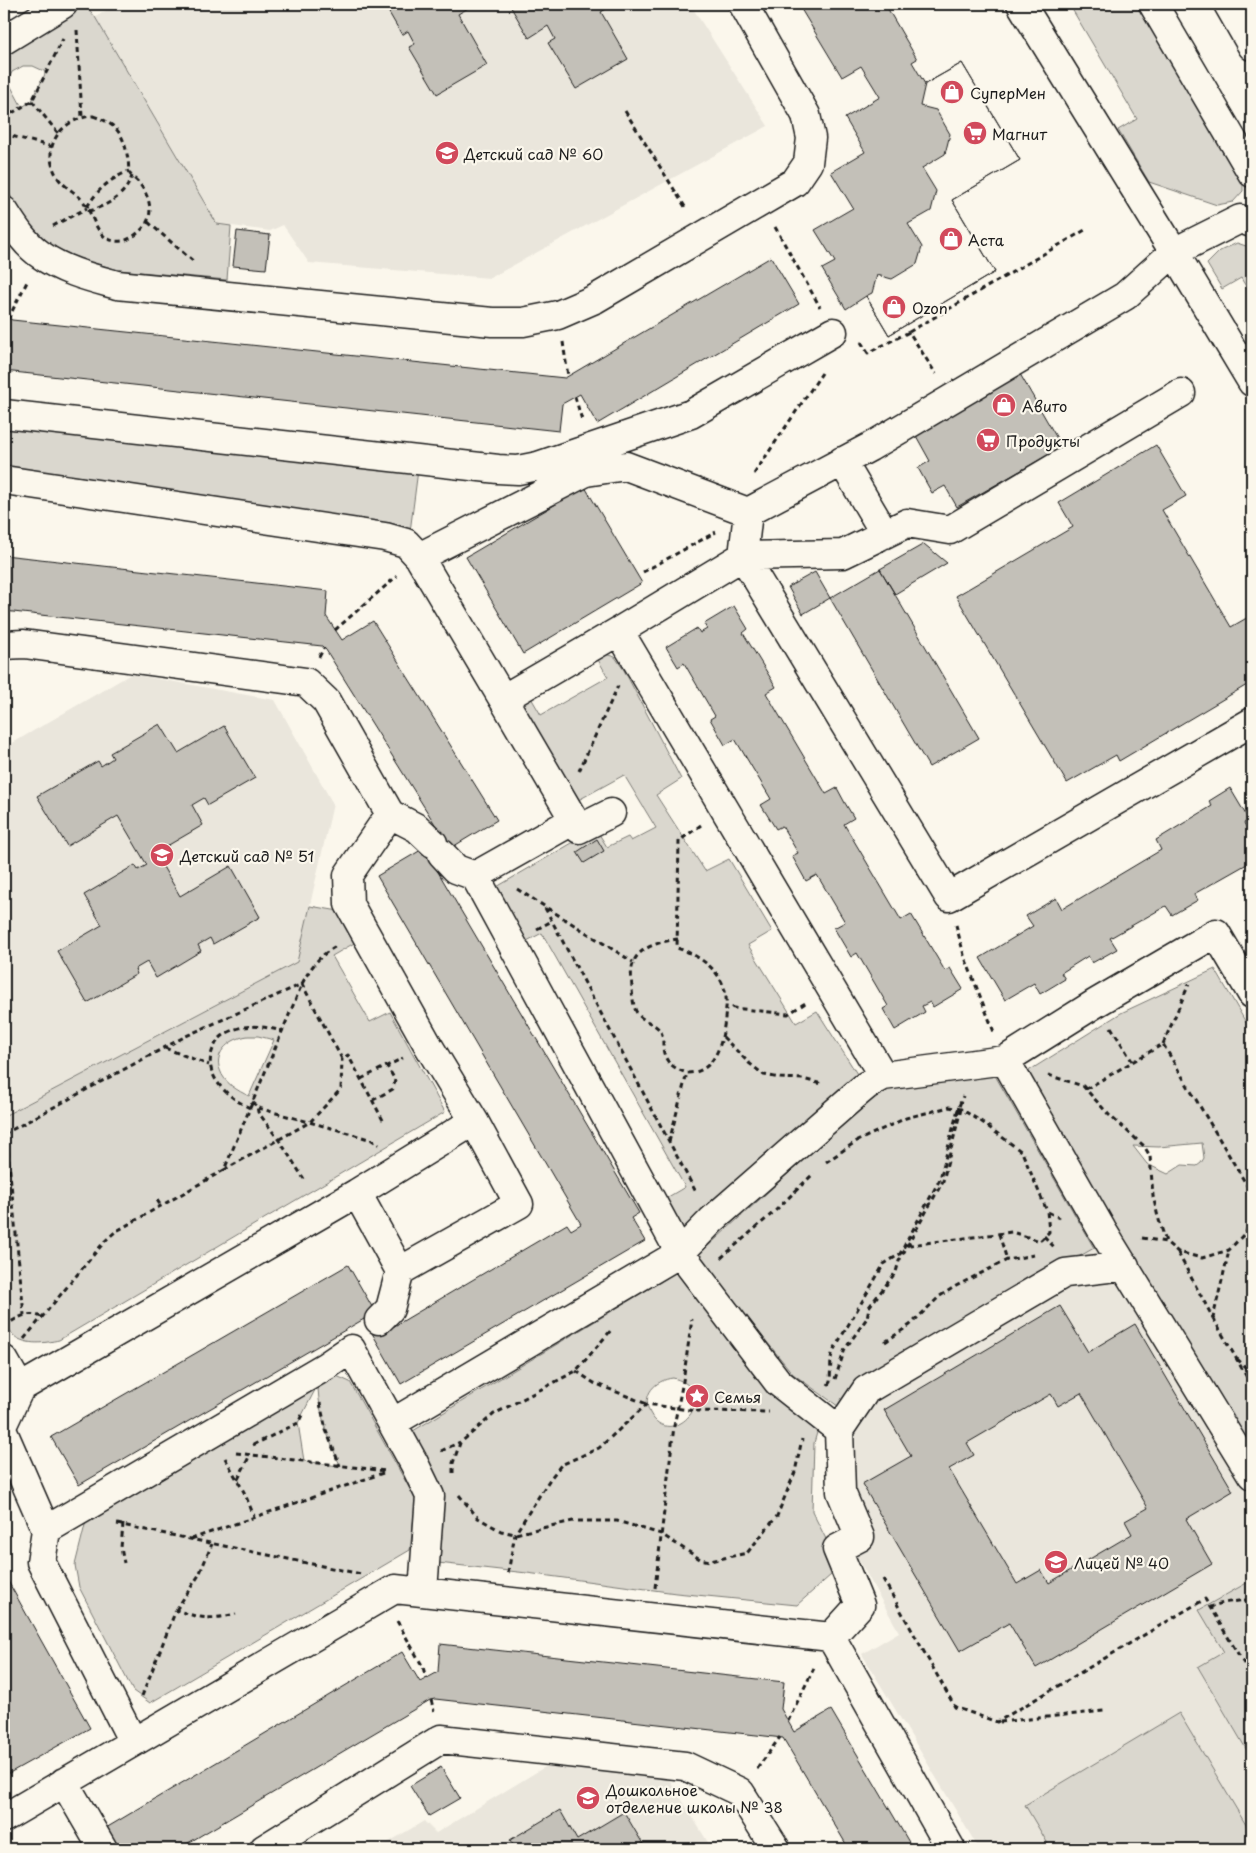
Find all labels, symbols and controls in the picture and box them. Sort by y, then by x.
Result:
shop icon: СуперМен [939,79,965,105]
place label: СуперМен [970,81,1046,104]
supermarket icon: Магнит [962,120,988,146]
place label: Магнит [992,122,1047,145]
school or university icon: Детский сад № 60 [434,140,460,166]
place label: Детский сад № 60 [463,142,603,165]
shop icon: Аста [938,226,964,252]
place label: Аста [968,228,1005,251]
shop icon: Ozon [881,294,907,320]
place label: Ozon [912,296,948,319]
shop icon: Авито [991,392,1017,418]
place label: Авито [1022,394,1067,417]
supermarket icon: Продукты [975,427,1001,453]
place label: Продукты [1006,429,1080,452]
school or university icon: Детский сад № 51 [149,842,175,868]
place label: Детский сад № 51 [179,844,314,867]
place icon: Семья [684,1383,710,1409]
place label: Семья [714,1385,761,1408]
school or university icon: Лицей № 40 [1043,1549,1069,1575]
place label: Лицей № 40 [1074,1551,1169,1574]
place label: Дошкольное отделение школы № 38 [605,1778,783,1818]
school or university icon: Дошкольное отделение школы № 38 [575,1785,601,1811]

